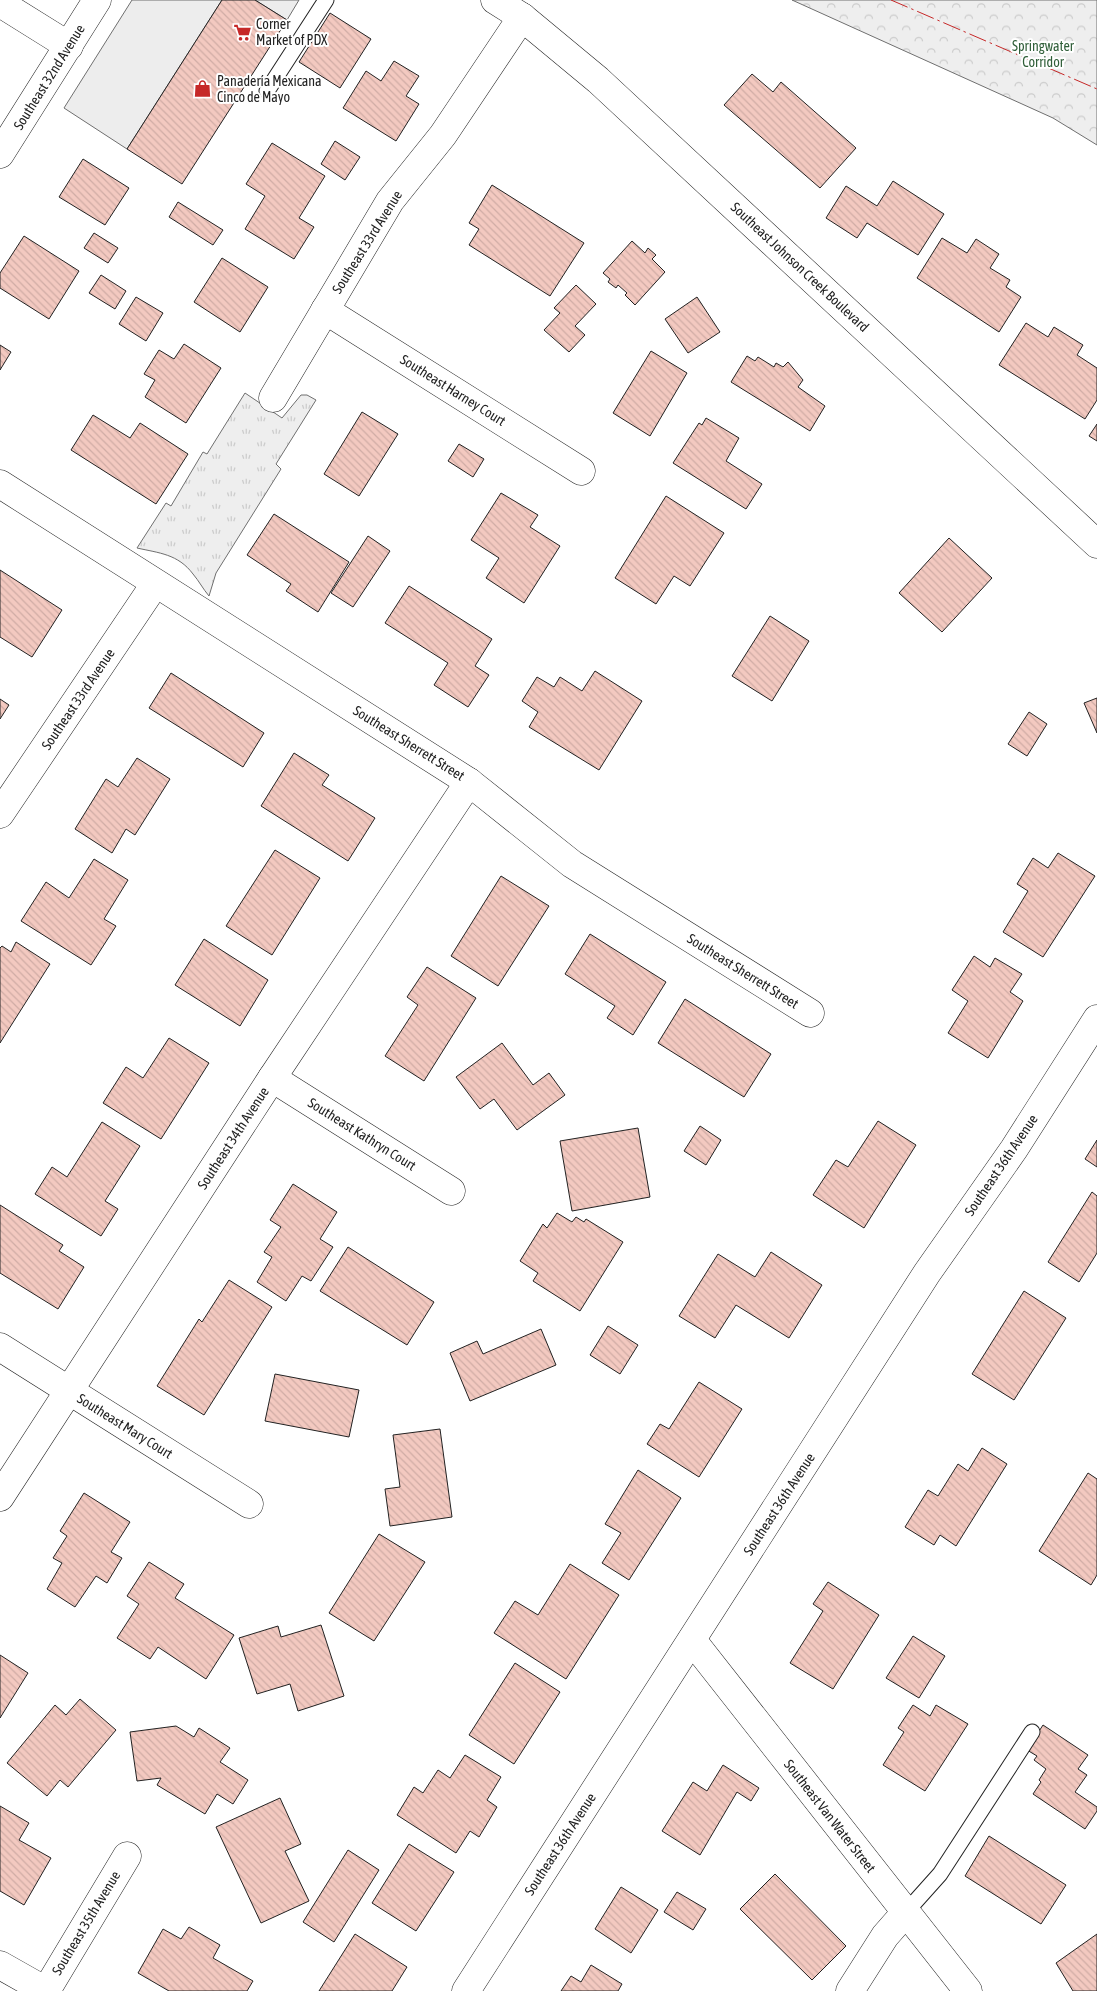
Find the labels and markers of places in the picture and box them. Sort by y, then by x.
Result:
place label: Corner Market of PDX [256,16,328,48]
supermarket icon: Corner Market of PDX [232,22,252,42]
place label: Panadería Mexicana Cinco de Mayo [217,73,322,105]
shop icon: Panadería Mexicana Cinco de Mayo [193,79,213,99]

